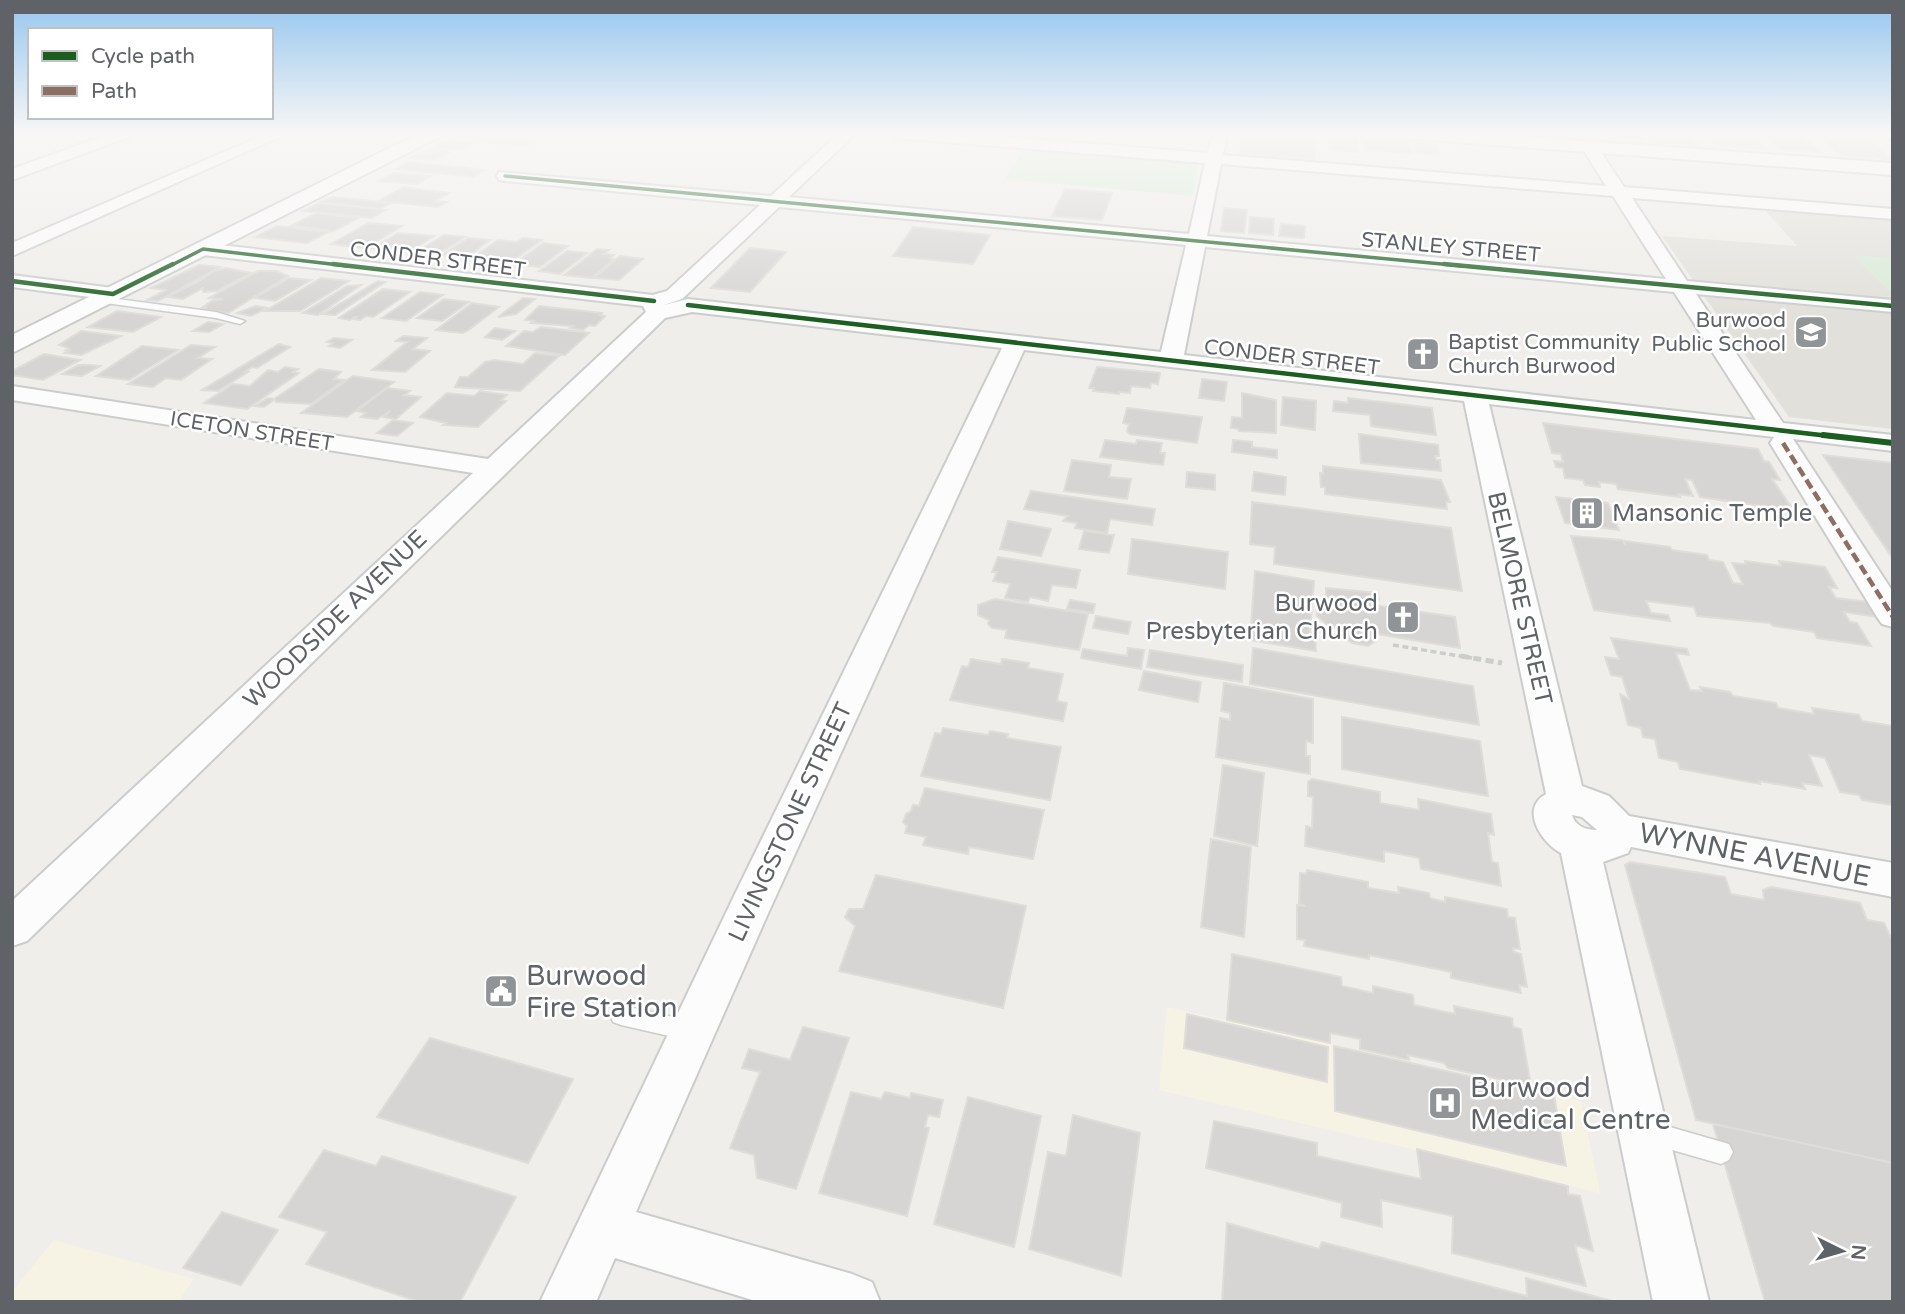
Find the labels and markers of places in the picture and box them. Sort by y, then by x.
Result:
place label: Burwood Public School [1651,308,1786,357]
school or university icon: Burwood Public School [1792,313,1830,351]
place label: Baptist Community Church Burwood [1448,330,1640,379]
church icon: Baptist Community Church Burwood [1404,335,1442,373]
building icon: Mansonic Temple [1568,494,1606,532]
place label: Mansonic Temple [1612,499,1812,528]
place label: Burwood Presbyterian Church [1146,589,1378,646]
church icon: Burwood Presbyterian Church [1384,598,1422,636]
place label: Burwood Fire Station [526,959,678,1025]
public building icon: Burwood Fire Station [482,972,520,1010]
place label: Burwood Medical Centre [1470,1071,1670,1137]
hospital icon: Burwood Medical Centre [1426,1084,1464,1122]

